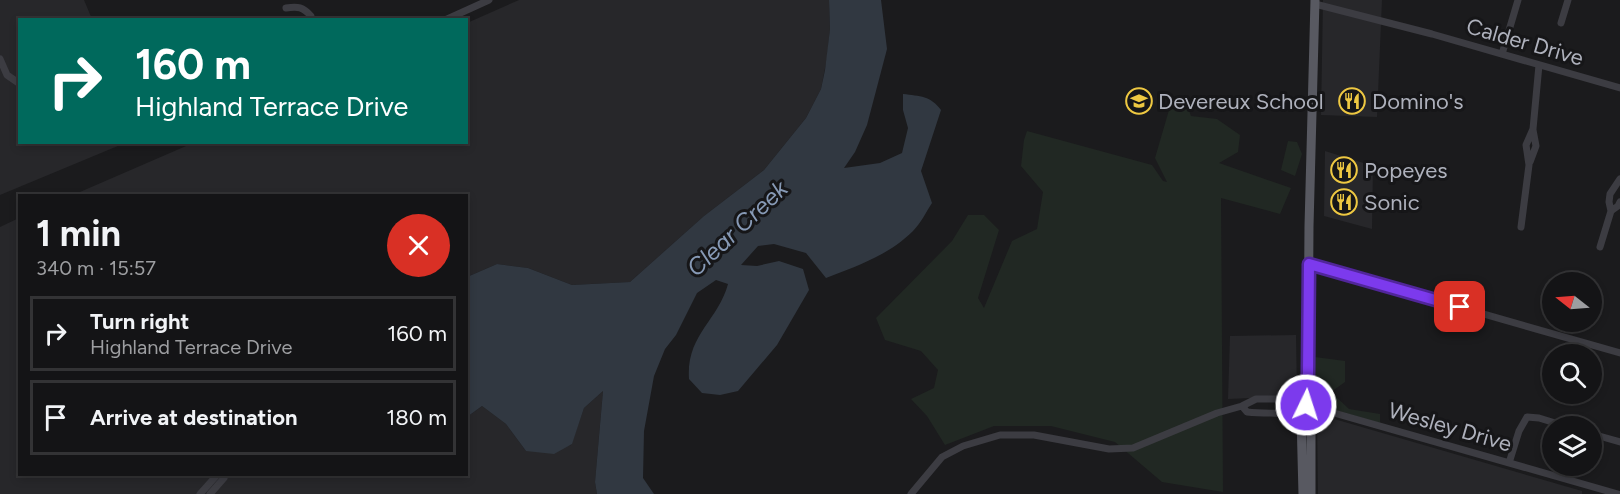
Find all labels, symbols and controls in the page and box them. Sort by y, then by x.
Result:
street label: Calder Drive [1463,12,1587,72]
text: 160 m [135,39,251,90]
icon: right [36,42,114,120]
school or university icon: Devereux School [1124,86,1154,116]
restaurant icon: Domino's [1337,86,1367,116]
place label: Devereux School [1158,88,1324,115]
place label: Domino's [1372,88,1463,115]
text: Highland Terrace Drive [135,90,408,123]
restaurant icon: Popeyes [1329,155,1359,185]
place label: Popeyes [1364,157,1448,184]
water label: Clear Creek [681,173,794,282]
restaurant icon: Sonic [1329,187,1359,217]
place label: Sonic [1364,189,1420,216]
text: 1 min [36,212,121,255]
button: close [387,214,450,277]
text: 340 m · 15:57 [36,256,156,280]
north arrow [1542,272,1602,332]
map controls [1542,272,1602,476]
pin [1434,281,1485,332]
icon: arrive [1443,290,1476,323]
text: Turn right [90,308,189,335]
icon: right [39,317,72,350]
text: 160 m [387,320,447,347]
text: Highland Terrace Drive [90,335,292,359]
button: search [1542,344,1602,404]
position arrow [1274,373,1338,437]
street label: Wesley Drive [1385,397,1515,457]
icon: arrive [39,401,72,434]
text: Arrive at destination [90,404,298,431]
text: 180 m [386,404,447,431]
button: layers [1542,416,1602,476]

